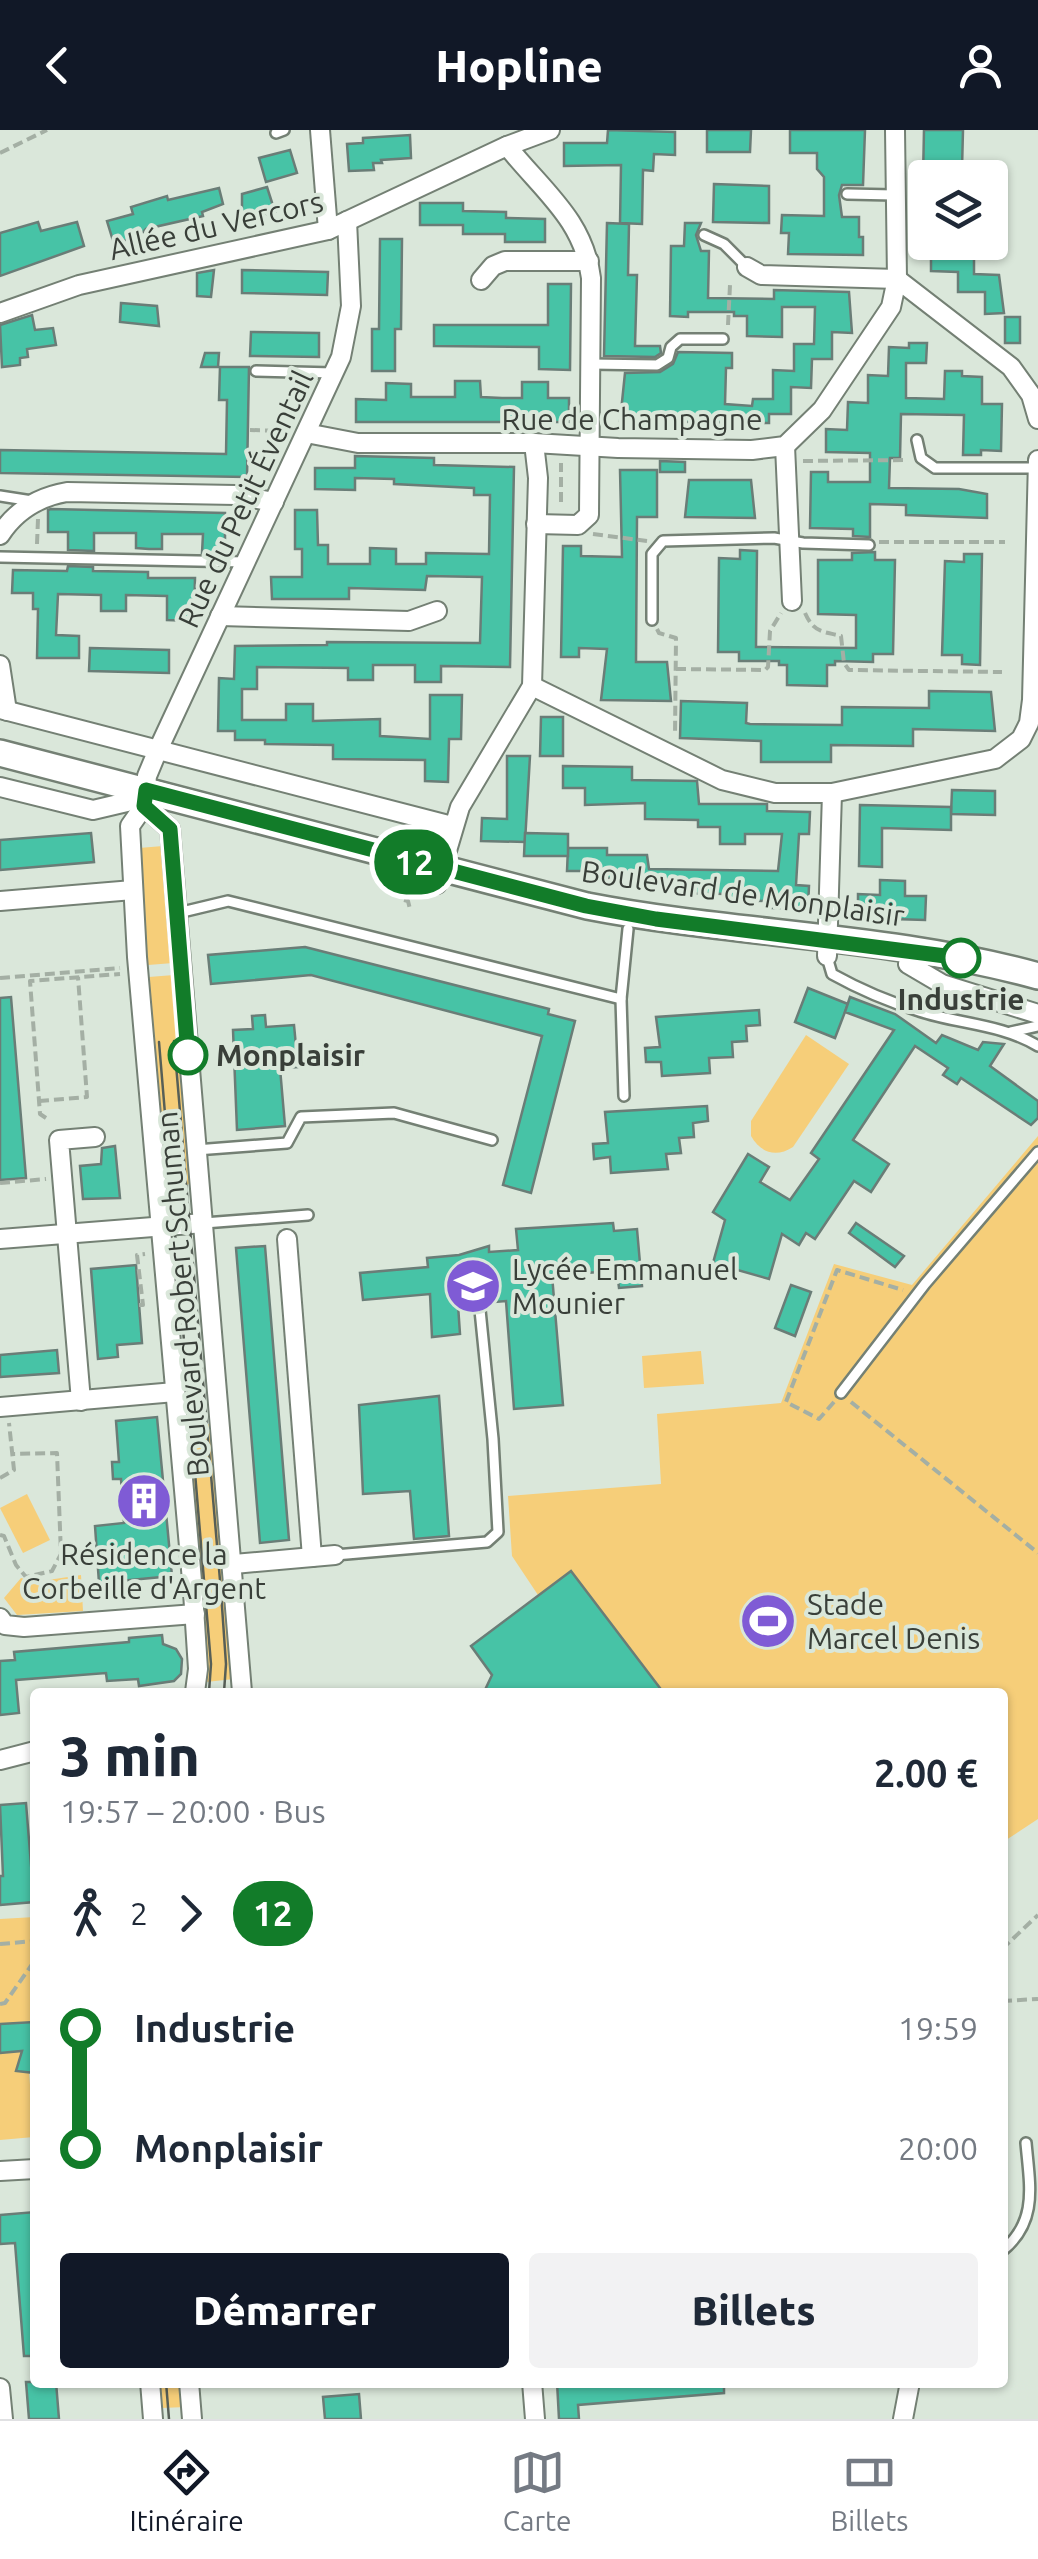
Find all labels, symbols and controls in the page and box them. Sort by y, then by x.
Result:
icon: back [30,38,85,93]
icon: person [953,38,1008,93]
text: Hopline [435,40,603,91]
map controls [908,160,1008,260]
button: layers [908,160,1008,260]
street label: Allée du Vercors [106,184,326,266]
street label: Rue du Petit Éventail [170,365,320,633]
street label: Rue de Champagne [502,402,762,436]
line badge: 12 [369,830,459,894]
text: 12 [394,842,434,882]
street label: Boulevard de Monplaisir [579,854,907,933]
marker: Industrie [942,939,980,977]
place label: Industrie [897,982,1025,1016]
marker: Monplaisir [169,1036,207,1074]
place label: Monplaisir [216,1038,366,1072]
street label: Boulevard Robert Schuman [149,1110,215,1478]
place label: Lycée Emmanuel Mounier [512,1252,738,1320]
school or university icon: Lycée Emmanuel Mounier [443,1256,503,1316]
building icon: Résidence la Corbeille d'Argent [114,1471,174,1531]
place label: Résidence la Corbeille d'Argent [22,1537,266,1605]
place label: Stade Marcel Denis [807,1587,980,1655]
sports icon: Stade Marcel Denis [738,1591,798,1651]
text: 3 min [60,1725,200,1786]
text: 2.00 € [874,1752,978,1794]
text: 19:57 – 20:00 · Bus [60,1793,326,1829]
icon: walk [60,1886,115,1941]
icon: forward [163,1886,218,1941]
text: 12 [253,1893,293,1933]
text: 2 [130,1895,148,1931]
text: Industrie [134,2007,295,2049]
text: 19:59 [898,2010,978,2046]
text: Monplaisir [134,2127,323,2169]
text: 20:00 [898,2130,978,2166]
button: Démarrer [60,2253,509,2368]
button: Billets [529,2253,978,2368]
tab: Itinéraire [130,2445,244,2536]
tab: Carte [503,2445,571,2536]
tab: Billets [831,2445,908,2536]

